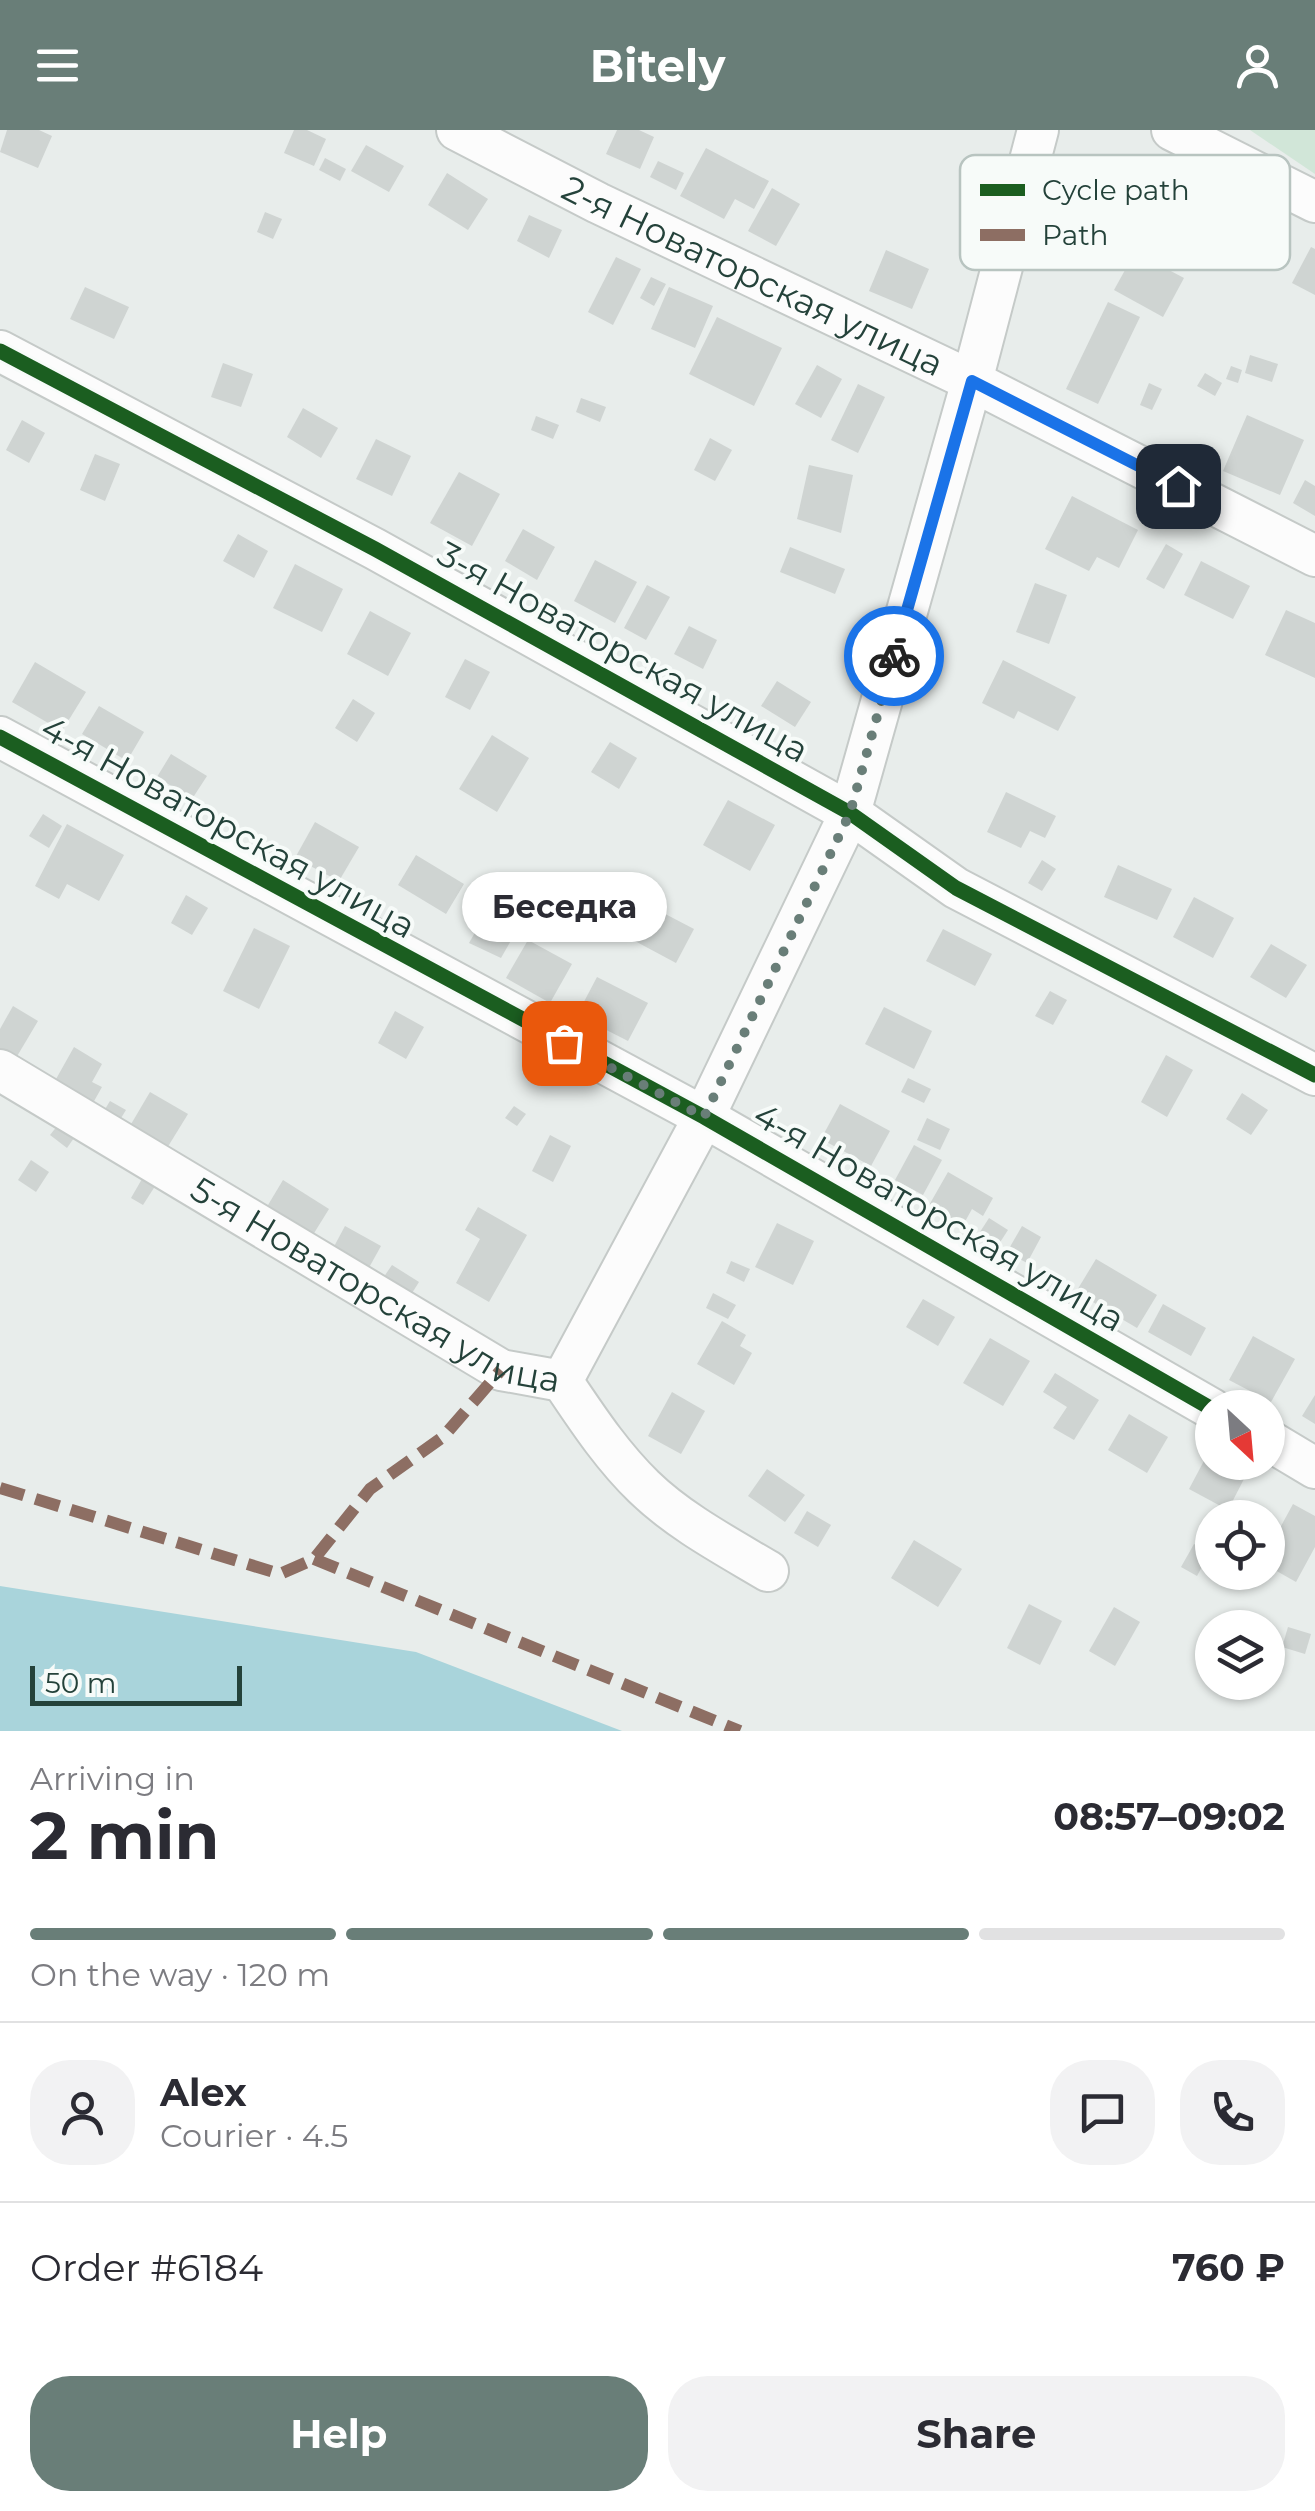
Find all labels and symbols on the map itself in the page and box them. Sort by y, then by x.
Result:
legend [960,155,1290,270]
street label: 2-я Новаторская улица [555,166,950,385]
text: Cycle path [1042,173,1190,207]
text: Path [1042,218,1109,252]
pin [1136,444,1221,529]
street label: 3-я Новаторская улица [430,532,816,771]
courier [844,606,944,706]
street label: 4-я Новаторская улица [34,706,423,947]
callout: Беседка [462,873,666,943]
pin [522,1001,607,1086]
street label: 4-я Новаторская улица [746,1093,1132,1340]
street label: 5-я Новаторская улица [183,1167,564,1401]
north arrow [1195,1390,1285,1480]
scale bar [30,1661,242,1706]

